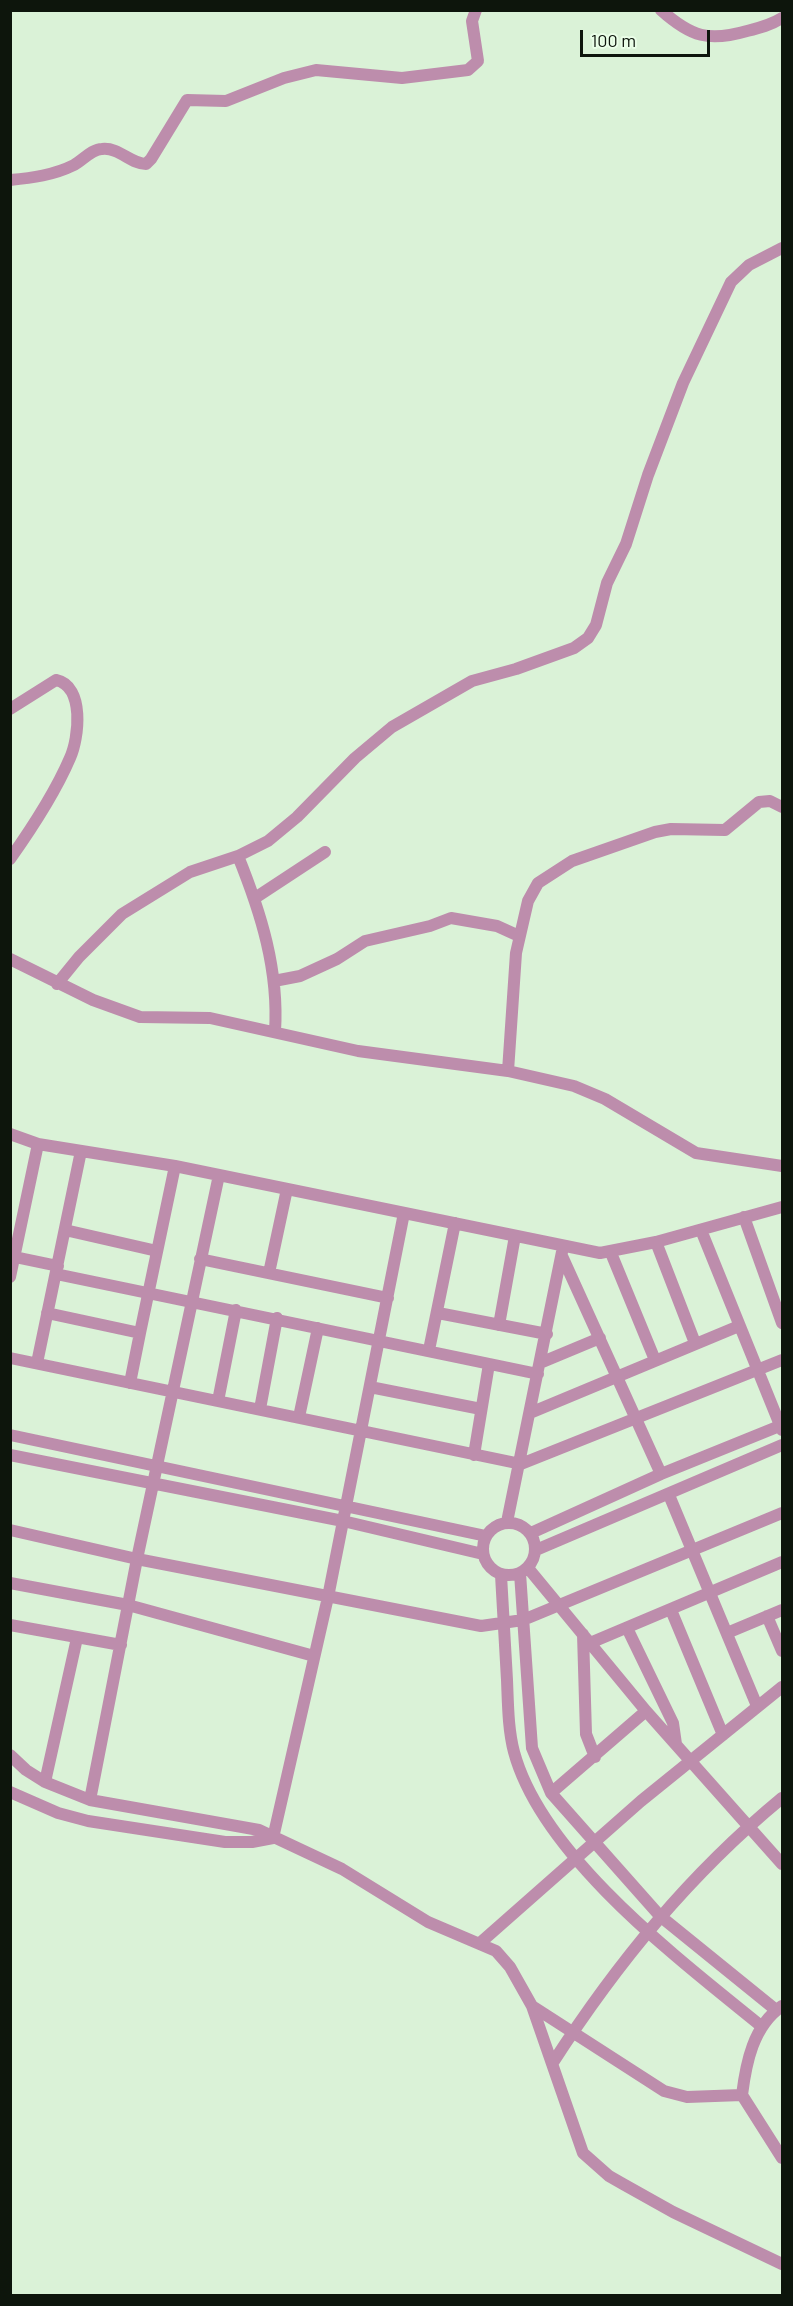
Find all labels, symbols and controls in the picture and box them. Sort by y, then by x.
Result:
scale bar [583,18,714,56]
text: 100 m [591,29,636,51]

